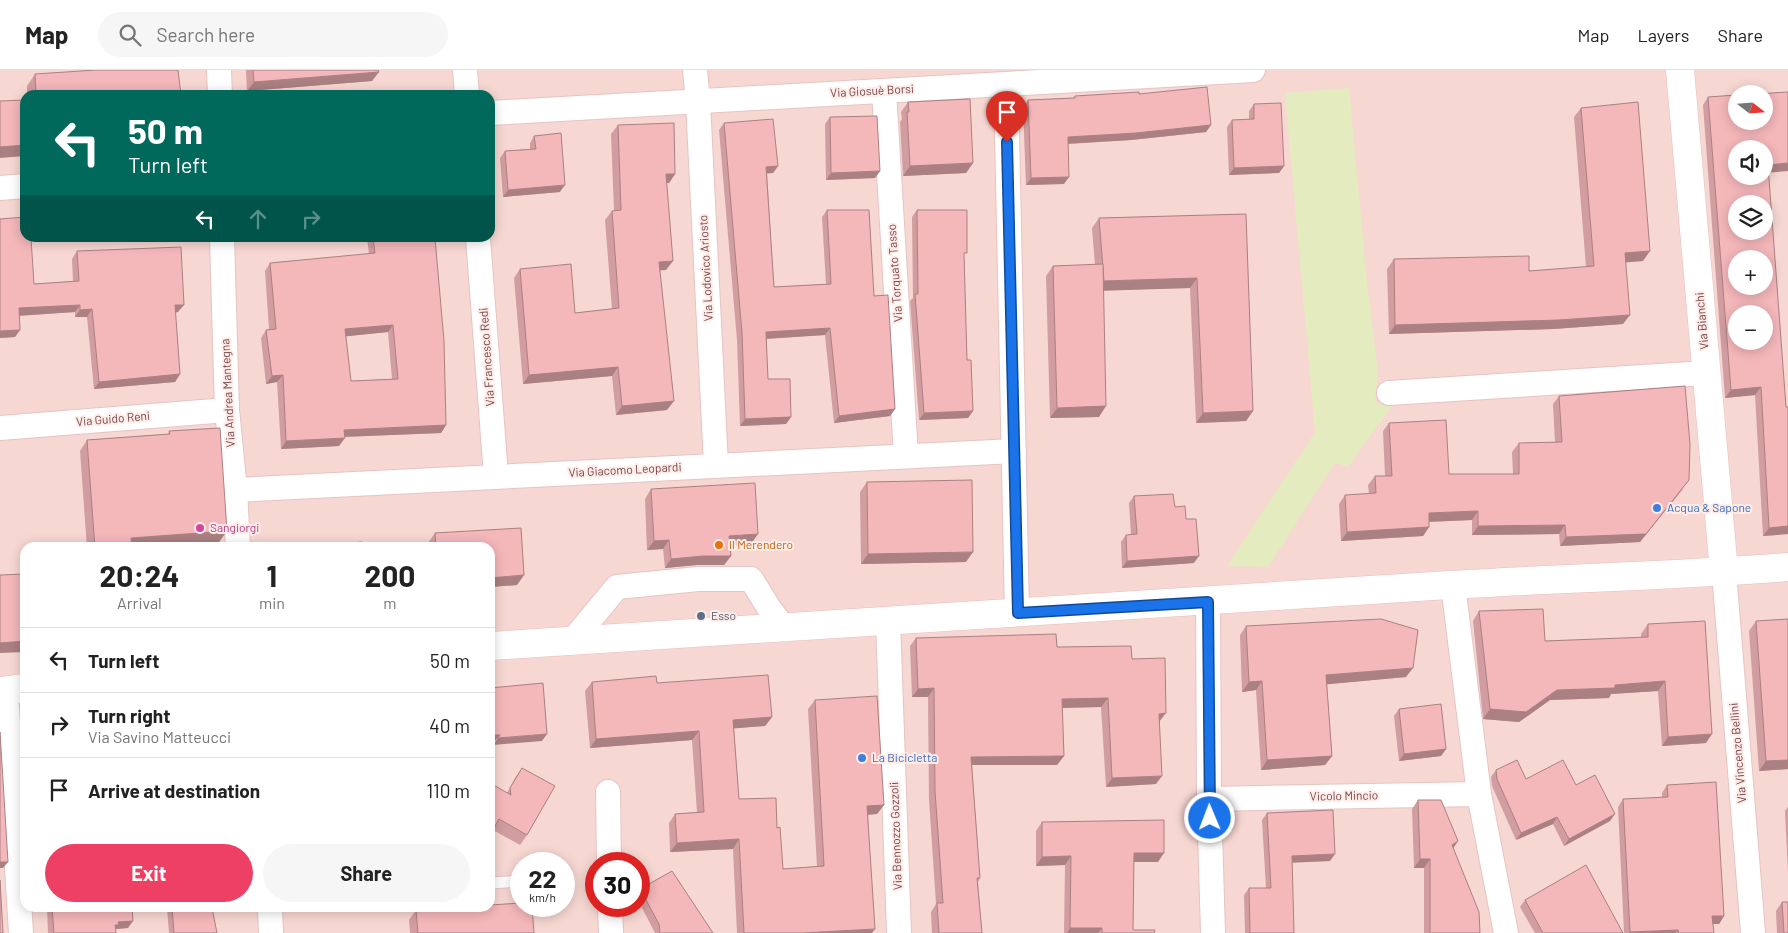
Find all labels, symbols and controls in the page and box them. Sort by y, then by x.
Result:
search box [98,12,448,57]
text: Map [25,20,68,49]
icon: search [116,21,144,49]
text: Search here [156,23,255,46]
text: Map [1577,24,1609,46]
text: Layers [1637,24,1690,46]
text: Share [1718,24,1763,46]
street label: Via Giosuè Borsi [830,81,914,99]
north arrow [1728,85,1772,130]
map controls [1728,85,1773,350]
pin [986,91,1028,142]
icon: arrive [993,98,1021,126]
text: 50 m [128,109,203,151]
icon: left [45,110,110,175]
button: sound [1728,140,1773,185]
text: Turn left [128,151,208,177]
button: layers [1728,195,1773,240]
icon: left [191,205,219,233]
icon: ahead [244,205,272,233]
icon: right [297,205,325,233]
street label: Via Lodovico Ariosto [695,215,715,322]
street label: Via Torquato Tasso [884,224,904,323]
button: + [1728,250,1773,295]
street label: Via Bianchi [1692,292,1710,350]
button: − [1728,305,1773,350]
street label: Via Francesco Redi [476,307,496,407]
street label: Via Andrea Mantegna [217,338,237,448]
street label: Via Guido Reni [75,408,150,428]
street label: Via Giacomo Leopardi [568,459,682,479]
place label: Acqua & Sapone [1667,500,1751,514]
marker: Acqua & Sapone [1651,502,1663,514]
place label: Sangiorgi [210,520,259,534]
marker: Sangiorgi [194,522,206,534]
place label: Il Merendero [729,537,793,551]
marker: Il Merendero [713,539,725,551]
text: 20:24 [100,557,179,593]
text: 1 [267,557,277,593]
text: 200 [364,557,415,593]
text: Arrival [117,593,162,612]
text: min [259,593,285,612]
text: m [383,593,397,612]
place label: Esso [711,608,736,622]
marker: Esso [695,610,707,622]
icon: left [45,646,73,674]
text: Turn left [88,649,159,672]
text: 50 m [430,649,470,672]
street label: Via Vincenzo Bellini [1726,702,1748,804]
text: Turn right [88,704,170,727]
icon: right [45,711,73,739]
text: 40 m [429,714,470,737]
text: Via Savino Matteucci [88,727,231,746]
place label: La Bicicletta [872,750,937,764]
marker: La Bicicletta [856,752,868,764]
icon: arrive [45,776,73,804]
text: Arrive at destination [88,779,260,802]
text: 110 m [426,779,470,802]
street label: Via Bennozzo Gozzoli [886,782,904,891]
street label: Vicolo Mincio [1310,787,1378,803]
position arrow [1183,791,1235,843]
button: Exit [45,844,253,902]
button: Share [263,844,470,902]
speed limit sign: 30 [585,852,650,917]
text: 22 [528,863,557,893]
text: km/h [529,890,556,904]

